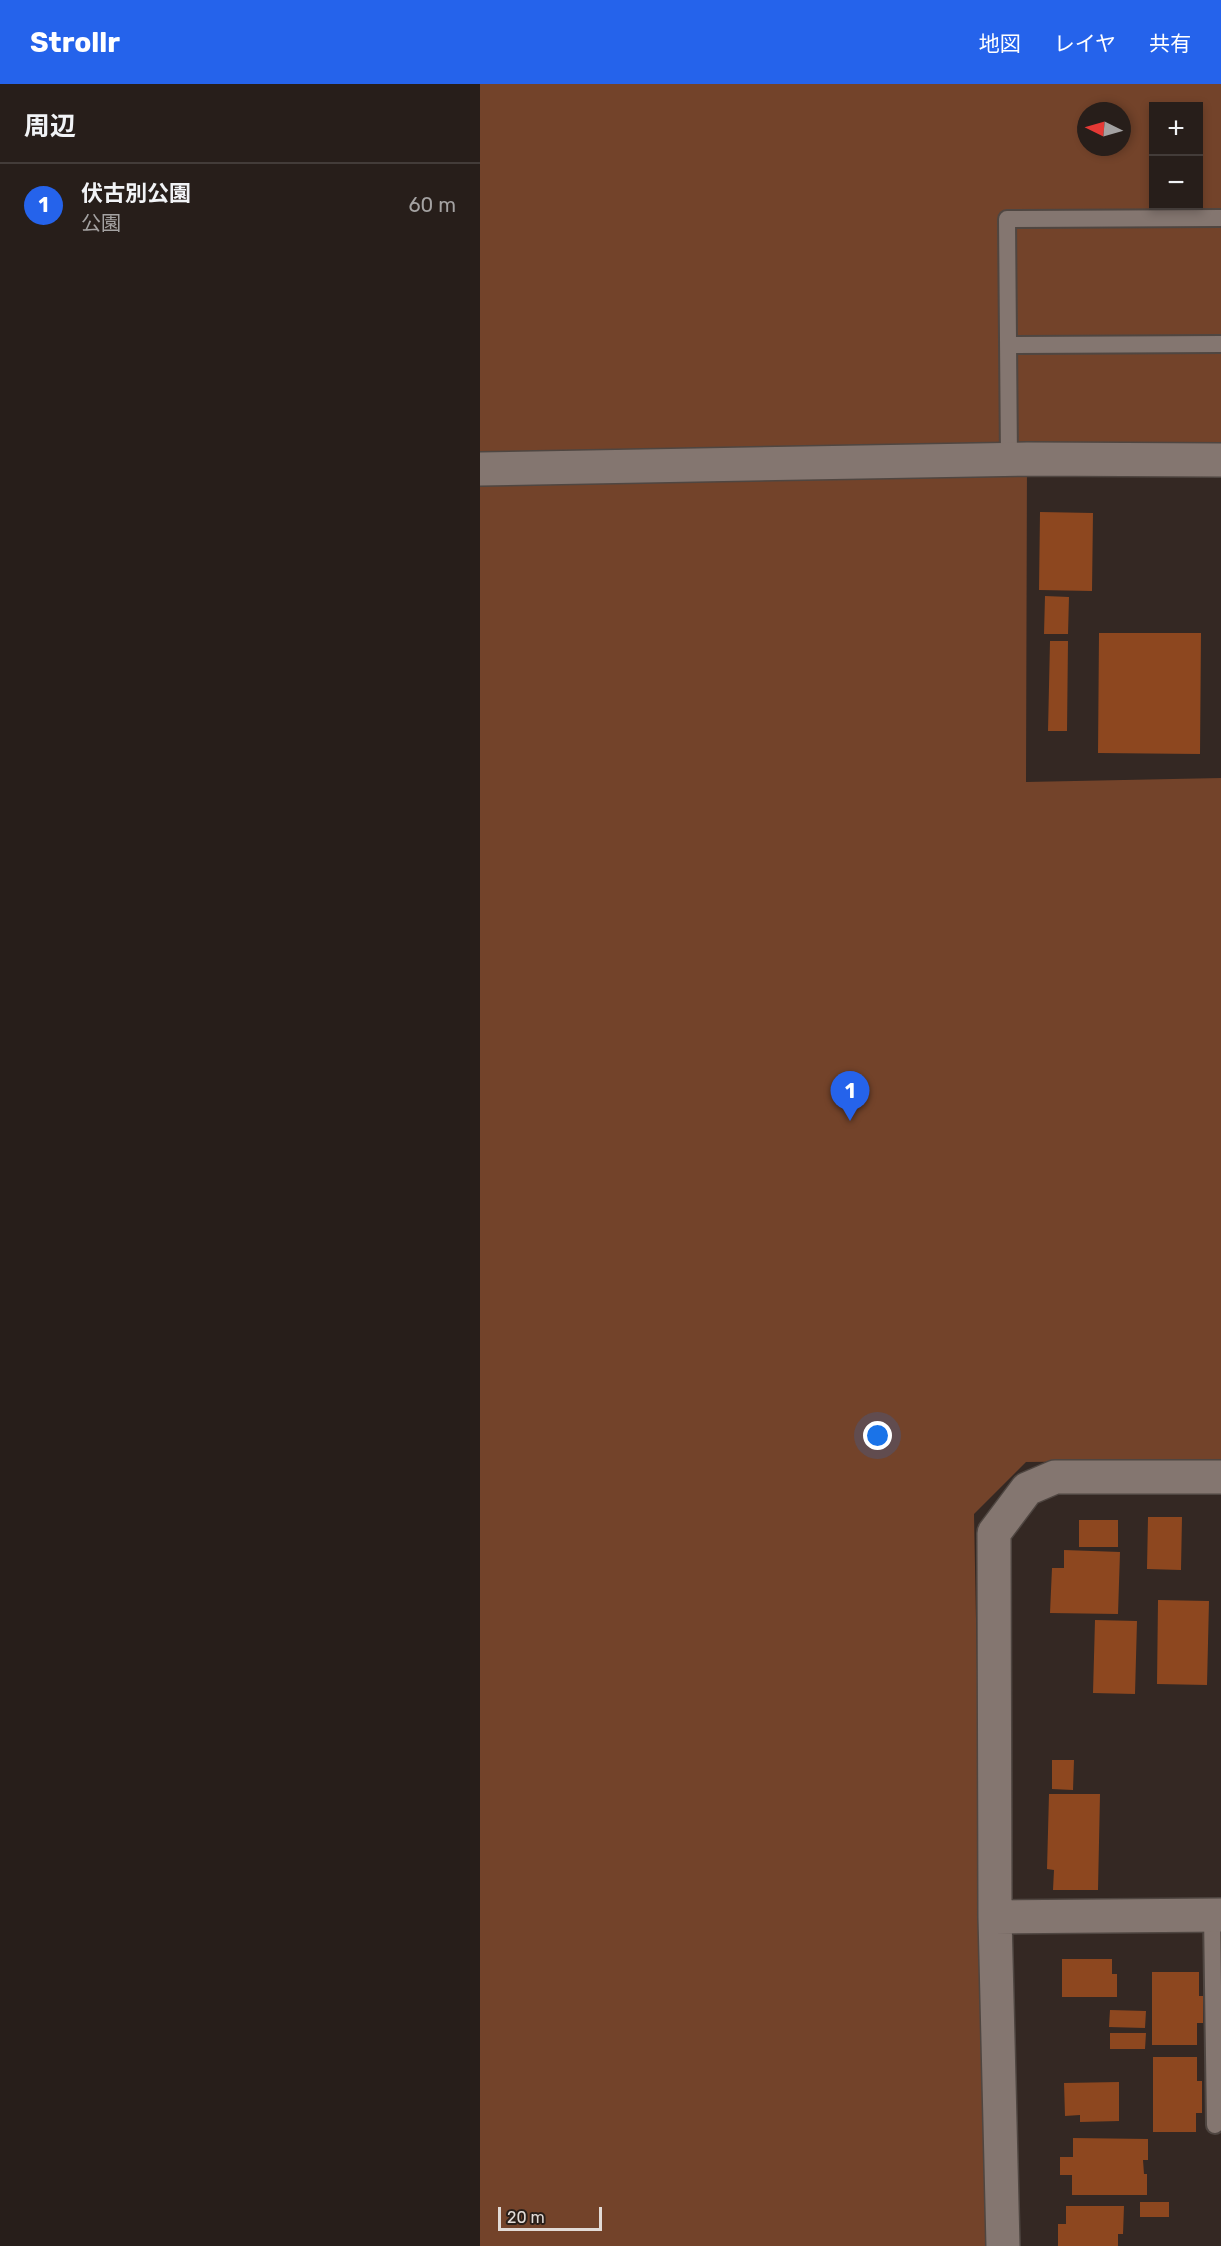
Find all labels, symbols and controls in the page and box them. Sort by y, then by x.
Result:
text: Strollr [30,26,120,59]
text: 地図 [979,31,1021,56]
text: レイヤ [1054,31,1116,56]
text: 共有 [1149,31,1191,56]
north arrow [1077,102,1131,156]
map controls [1149,102,1203,210]
button: + [1149,102,1203,156]
text: 周辺 [24,111,76,142]
button: − [1149,156,1203,210]
text: 伏古別公園 [81,180,191,207]
text: 1 [39,193,48,217]
text: 60 m [409,193,456,217]
text: 公園 [81,211,121,235]
pin: 1 [830,1072,869,1121]
your location [863,1421,892,1450]
scale bar [498,2204,602,2232]
text: 20 m [507,2208,545,2227]

